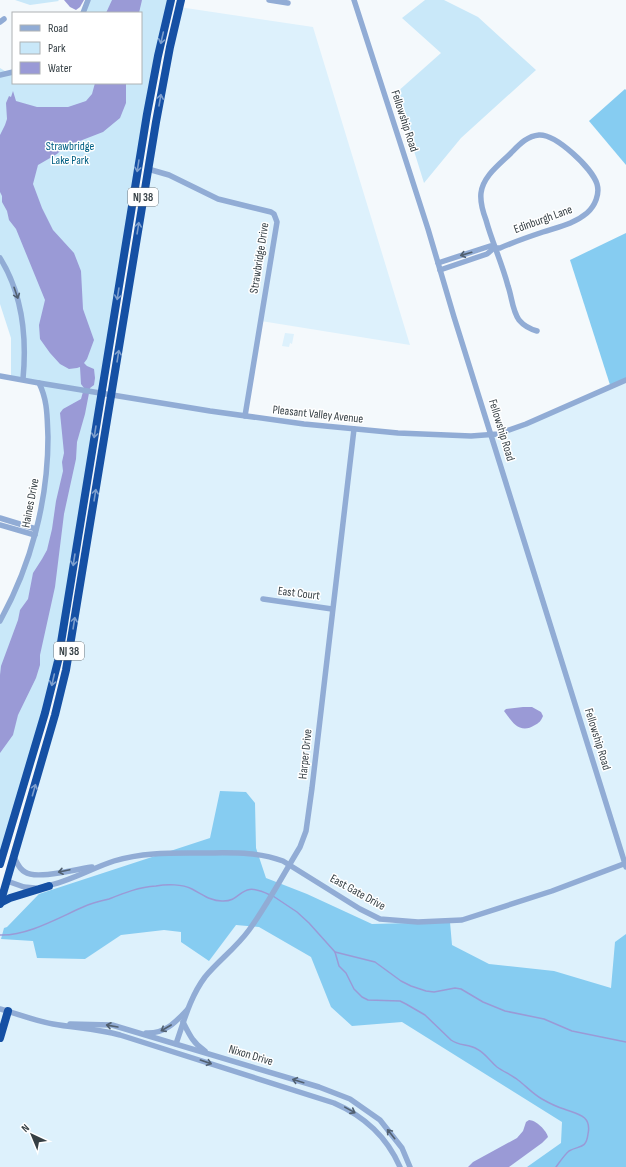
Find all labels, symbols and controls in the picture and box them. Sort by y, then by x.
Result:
legend [12,12,142,84]
text: Road [48,21,68,36]
one-way arrow [158,31,165,44]
text: Park [48,41,66,56]
text: Water [48,61,72,76]
street label: Fellowship Road [388,88,422,154]
one-way arrow [156,93,164,106]
park label: Strawbridge Lake Park [46,139,94,168]
one-way arrow [134,159,142,172]
road number: NJ 38 [128,188,158,206]
street label: Edinburgh Lane [512,202,575,237]
street label: Strawbridge Drive [246,221,273,295]
one-way arrow [135,222,143,235]
one-way arrow [460,251,473,259]
one-way arrow [13,287,20,300]
one-way arrow [113,287,121,300]
one-way arrow [114,350,122,363]
street label: Fellowship Road [485,397,518,463]
street label: Pleasant Valley Avenue [272,402,364,427]
one-way arrow [91,425,99,438]
street label: Haines Drive [18,477,43,529]
one-way arrow [91,488,99,501]
one-way arrow [70,553,78,566]
street label: East Court [277,583,321,604]
one-way arrow [70,617,78,630]
road number: NJ 38 [54,642,84,660]
one-way arrow [49,673,57,686]
street label: Fellowship Road [581,706,614,772]
street label: Harper Drive [295,728,316,780]
one-way arrow [30,784,38,797]
one-way arrow [58,868,71,876]
street label: East Gate Drive [327,871,388,914]
one-way arrow [105,1022,118,1030]
one-way arrow [160,1025,172,1033]
street label: Nixon Drive [227,1042,275,1069]
one-way arrow [199,1059,212,1066]
one-way arrow [292,1077,305,1084]
one-way arrow [344,1107,356,1115]
north arrow [12,1115,52,1155]
text: N [19,1121,32,1135]
one-way arrow [387,1128,395,1139]

